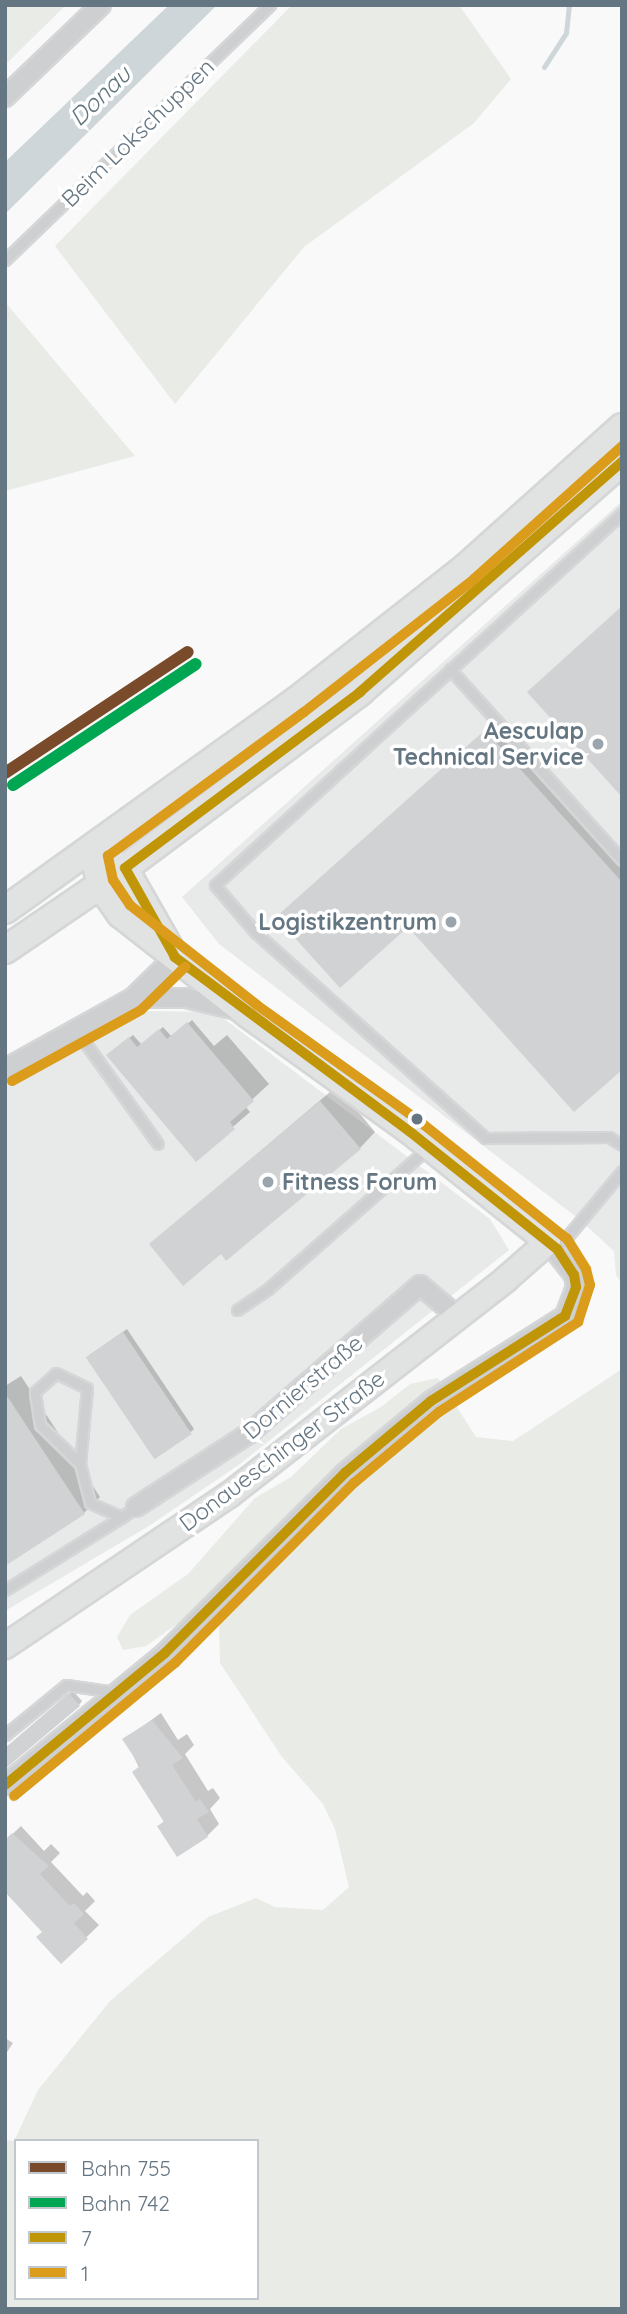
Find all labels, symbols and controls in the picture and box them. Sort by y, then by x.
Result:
street label: Beim Lokschuppen [56,53,220,213]
water label: Donau [63,60,137,132]
place label: Aesculap Technical Service [393,717,584,771]
marker: Aesculap Technical Service [590,736,606,752]
place label: Logistikzentrum [258,908,437,936]
marker: Logistikzentrum [443,914,459,930]
unlabelled marker [410,1112,424,1126]
place label: Fitness Forum [282,1168,437,1196]
marker: Fitness Forum [260,1174,276,1190]
street label: Dornierstraße [238,1329,368,1445]
street label: Donaueschinger Straße [174,1365,390,1537]
legend [14,2139,259,2300]
text: Bahn 755 [81,2155,171,2181]
text: Bahn 742 [81,2190,170,2216]
text: 7 [81,2225,92,2251]
text: 1 [81,2260,89,2286]

